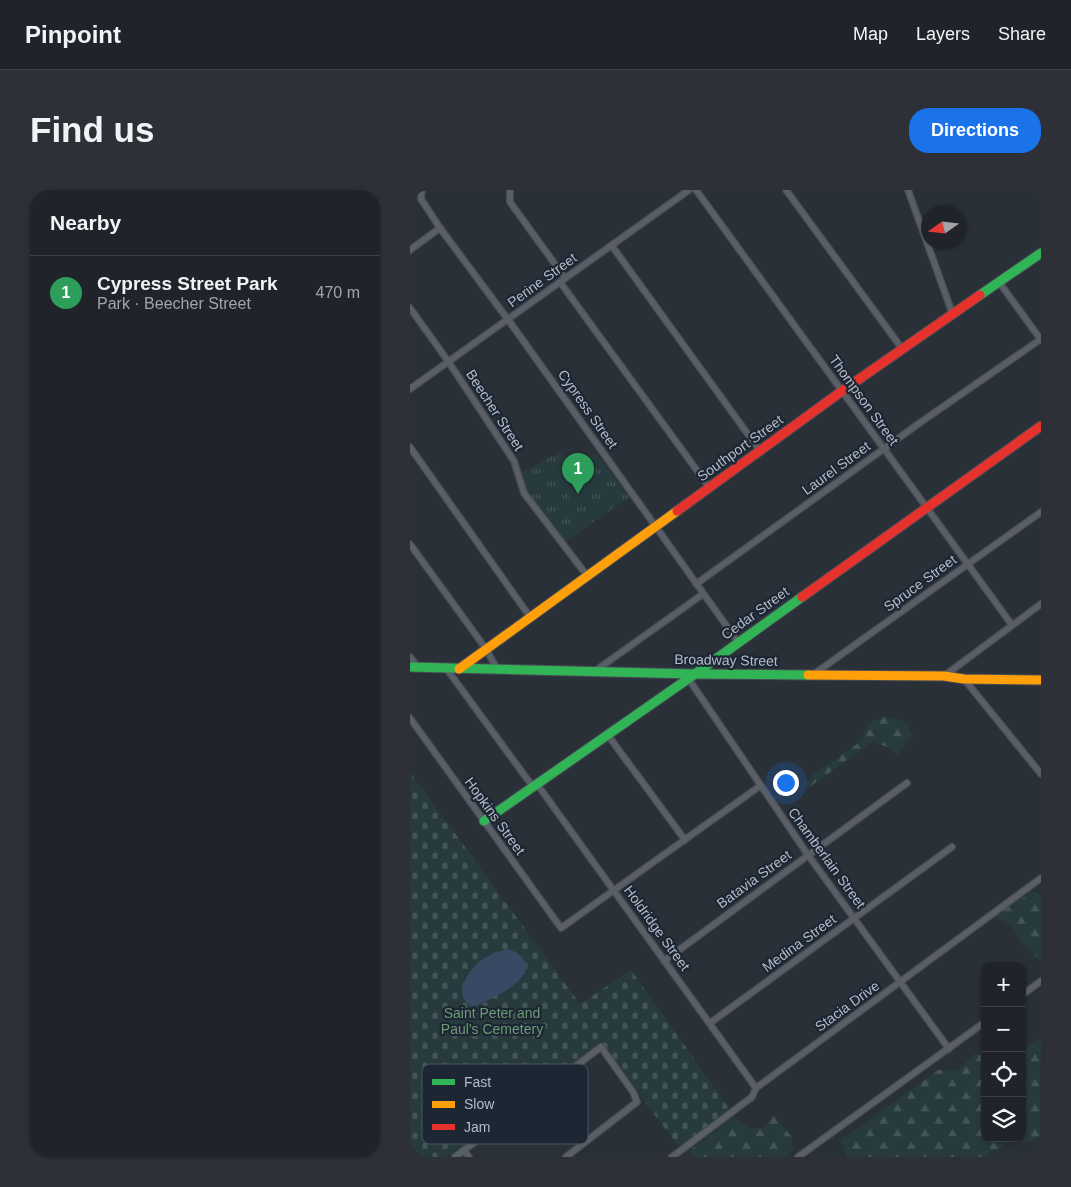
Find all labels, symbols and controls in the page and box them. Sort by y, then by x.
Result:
text: Pinpoint [25,21,121,48]
text: Map [853,24,888,44]
text: Layers [916,24,970,44]
text: Share [998,24,1046,44]
button: Directions [909,108,1041,153]
text: Find us [30,110,154,149]
north arrow [921,205,966,250]
text: Nearby [50,211,121,234]
street label: Perine Street [504,249,580,310]
text: Cypress Street Park [97,273,278,294]
text: 1 [62,284,70,301]
text: 470 m [316,284,360,301]
text: Park · Beecher Street [97,295,251,312]
street label: Thompson Street [826,352,902,448]
street label: Beecher Street [463,366,527,454]
street label: Cypress Street [555,366,621,452]
street label: Southport Street [694,412,786,484]
street label: Laurel Street [799,438,873,498]
pin: 1 [562,453,594,494]
street label: Spruce Street [881,551,959,615]
street label: Cedar Street [718,583,792,643]
street label: Broadway Street [674,651,778,669]
your location [773,770,799,796]
street label: Hopkins Street [462,774,529,858]
street label: Chamberlain Street [785,805,869,912]
street label: Batavia Street [714,847,794,911]
street label: Holdridge Street [621,882,693,974]
street label: Medina Street [759,911,839,975]
map controls [981,962,1026,1142]
button: + [981,962,1026,1007]
street label: Stacia Drive [812,977,882,1035]
park label: Saint Peter and Paul's Cemetery [441,1005,543,1037]
button: − [981,1007,1026,1052]
button: locate [981,1052,1026,1097]
legend [422,1064,588,1144]
text: Fast [464,1074,491,1090]
text: Slow [464,1096,495,1112]
button: layers [981,1097,1026,1142]
text: Jam [464,1119,490,1135]

